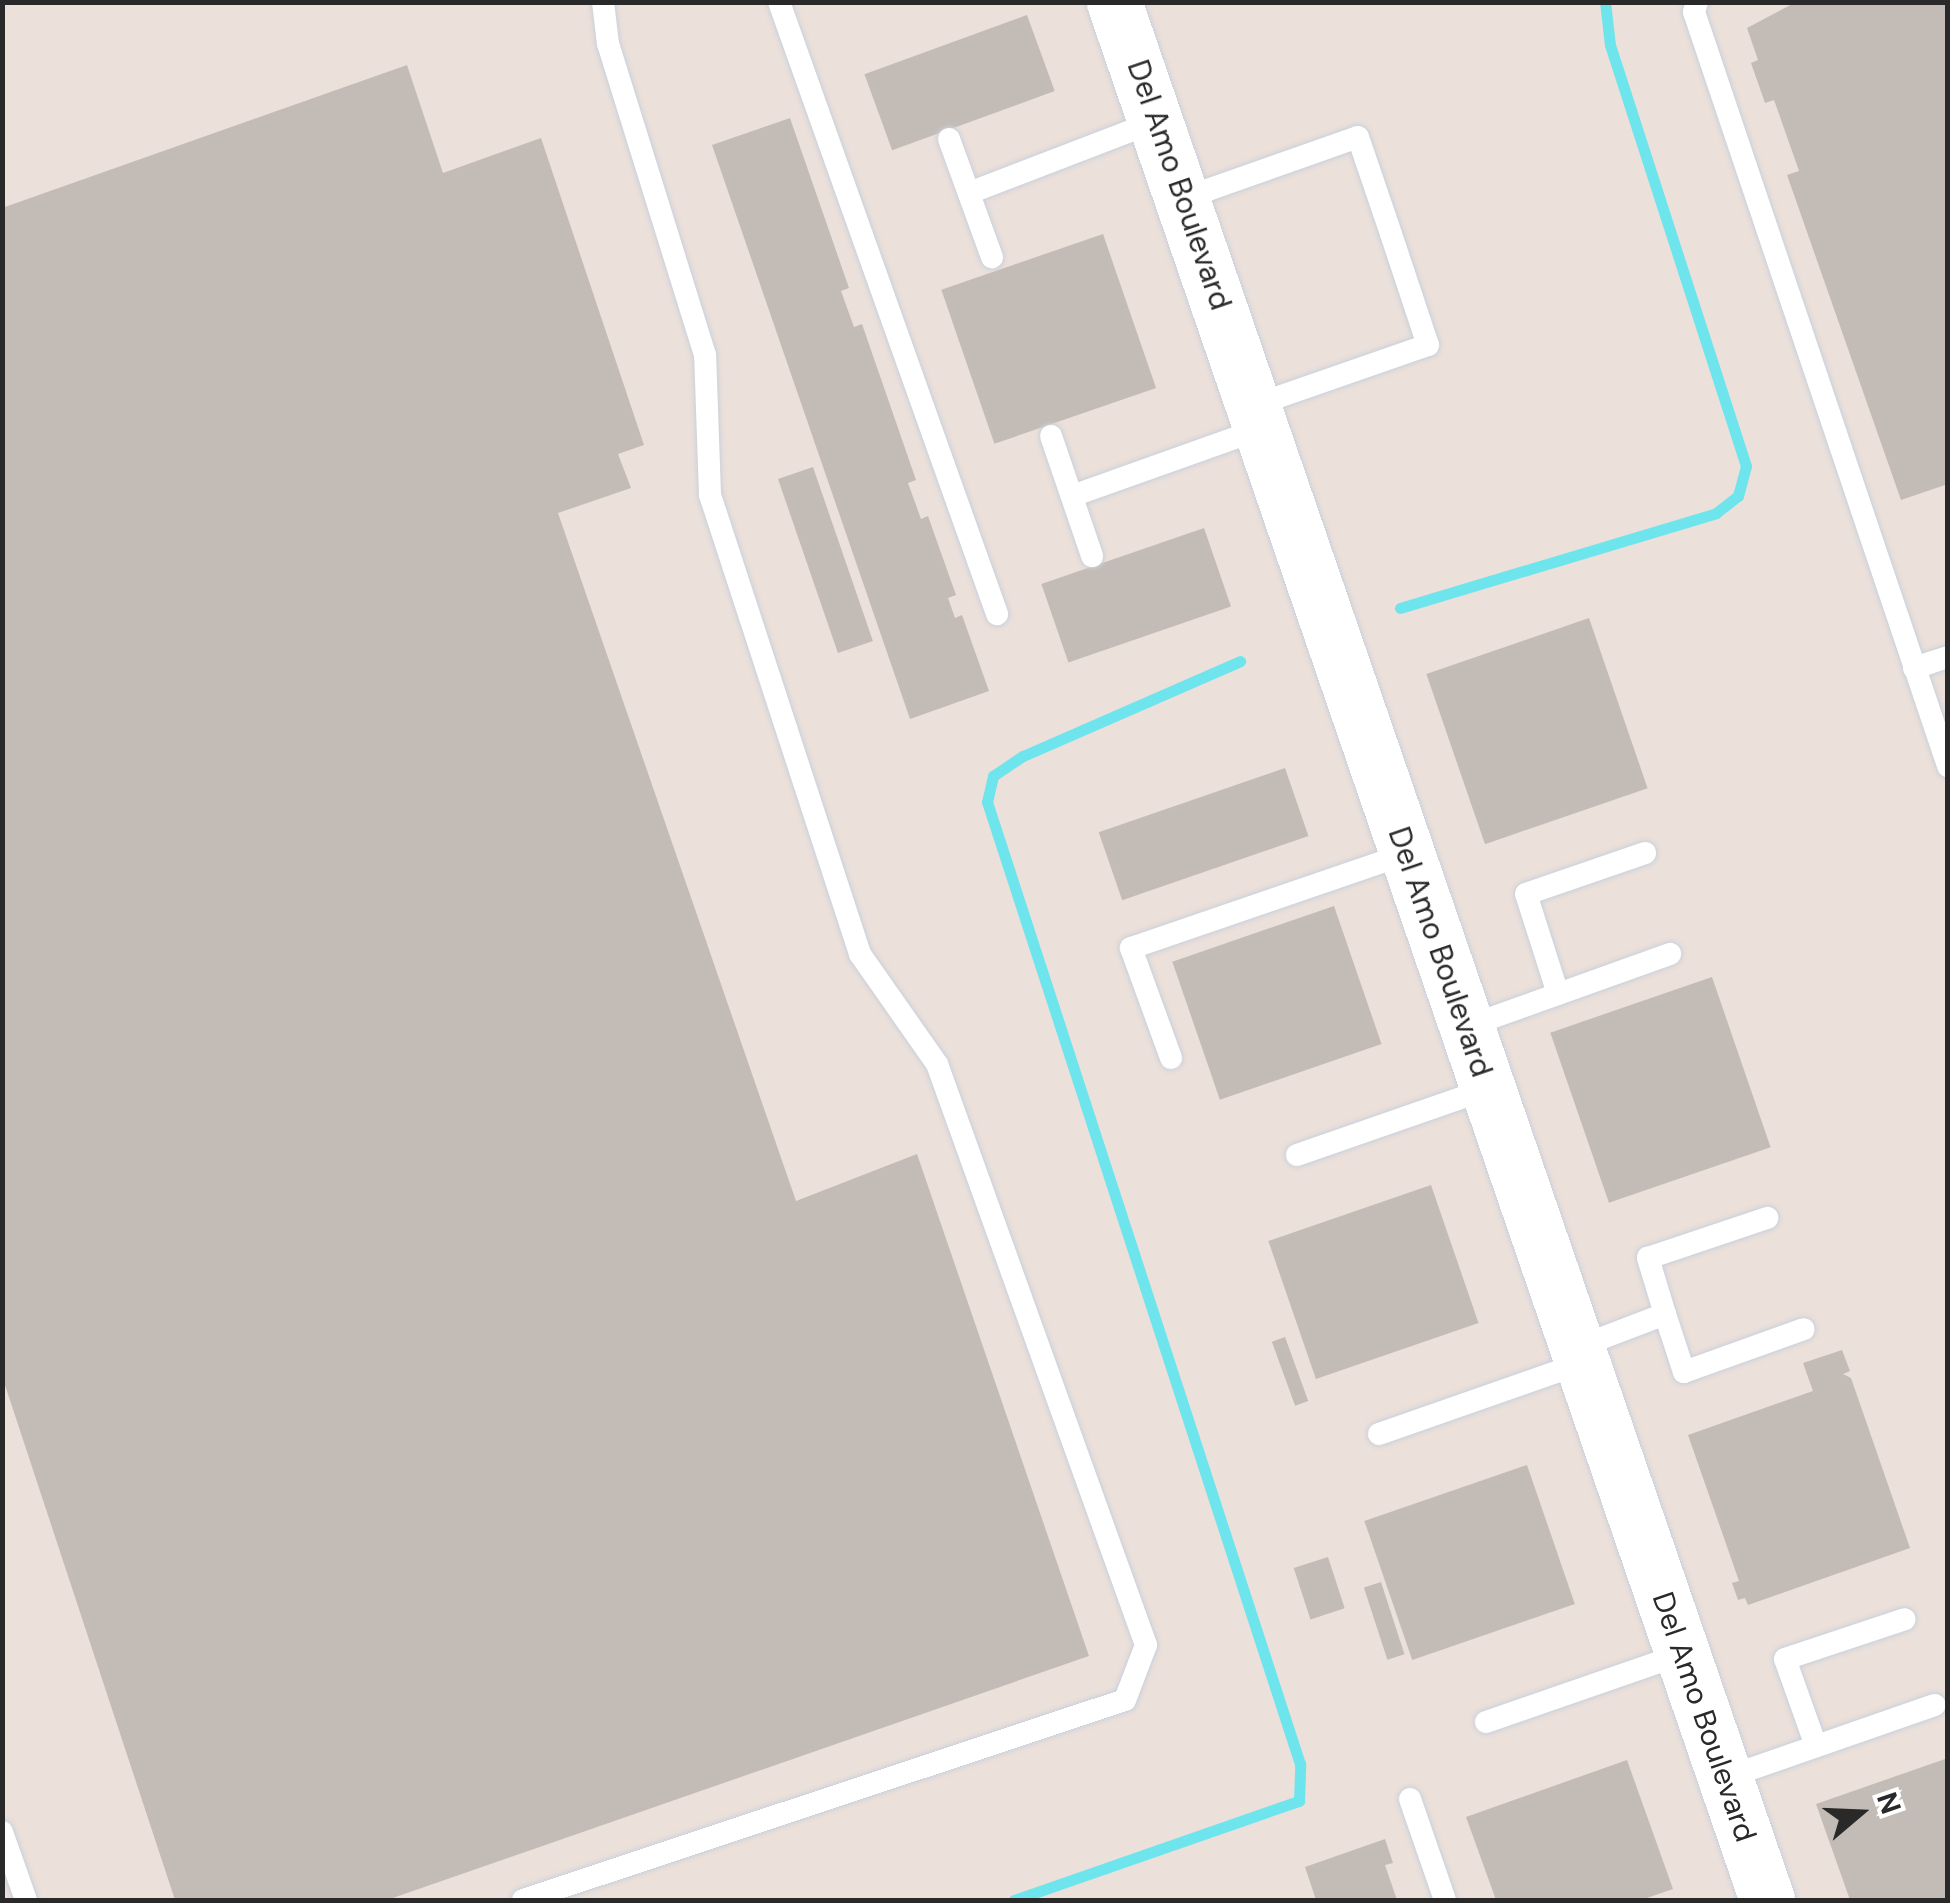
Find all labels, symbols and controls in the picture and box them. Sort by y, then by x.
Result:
street label: Del Amo Boulevard [1119,55,1239,315]
street label: Del Amo Boulevard [1380,822,1500,1082]
street label: Del Amo Boulevard [1644,1587,1764,1847]
north arrow [1810,1763,1910,1863]
text: N [1868,1787,1910,1819]

